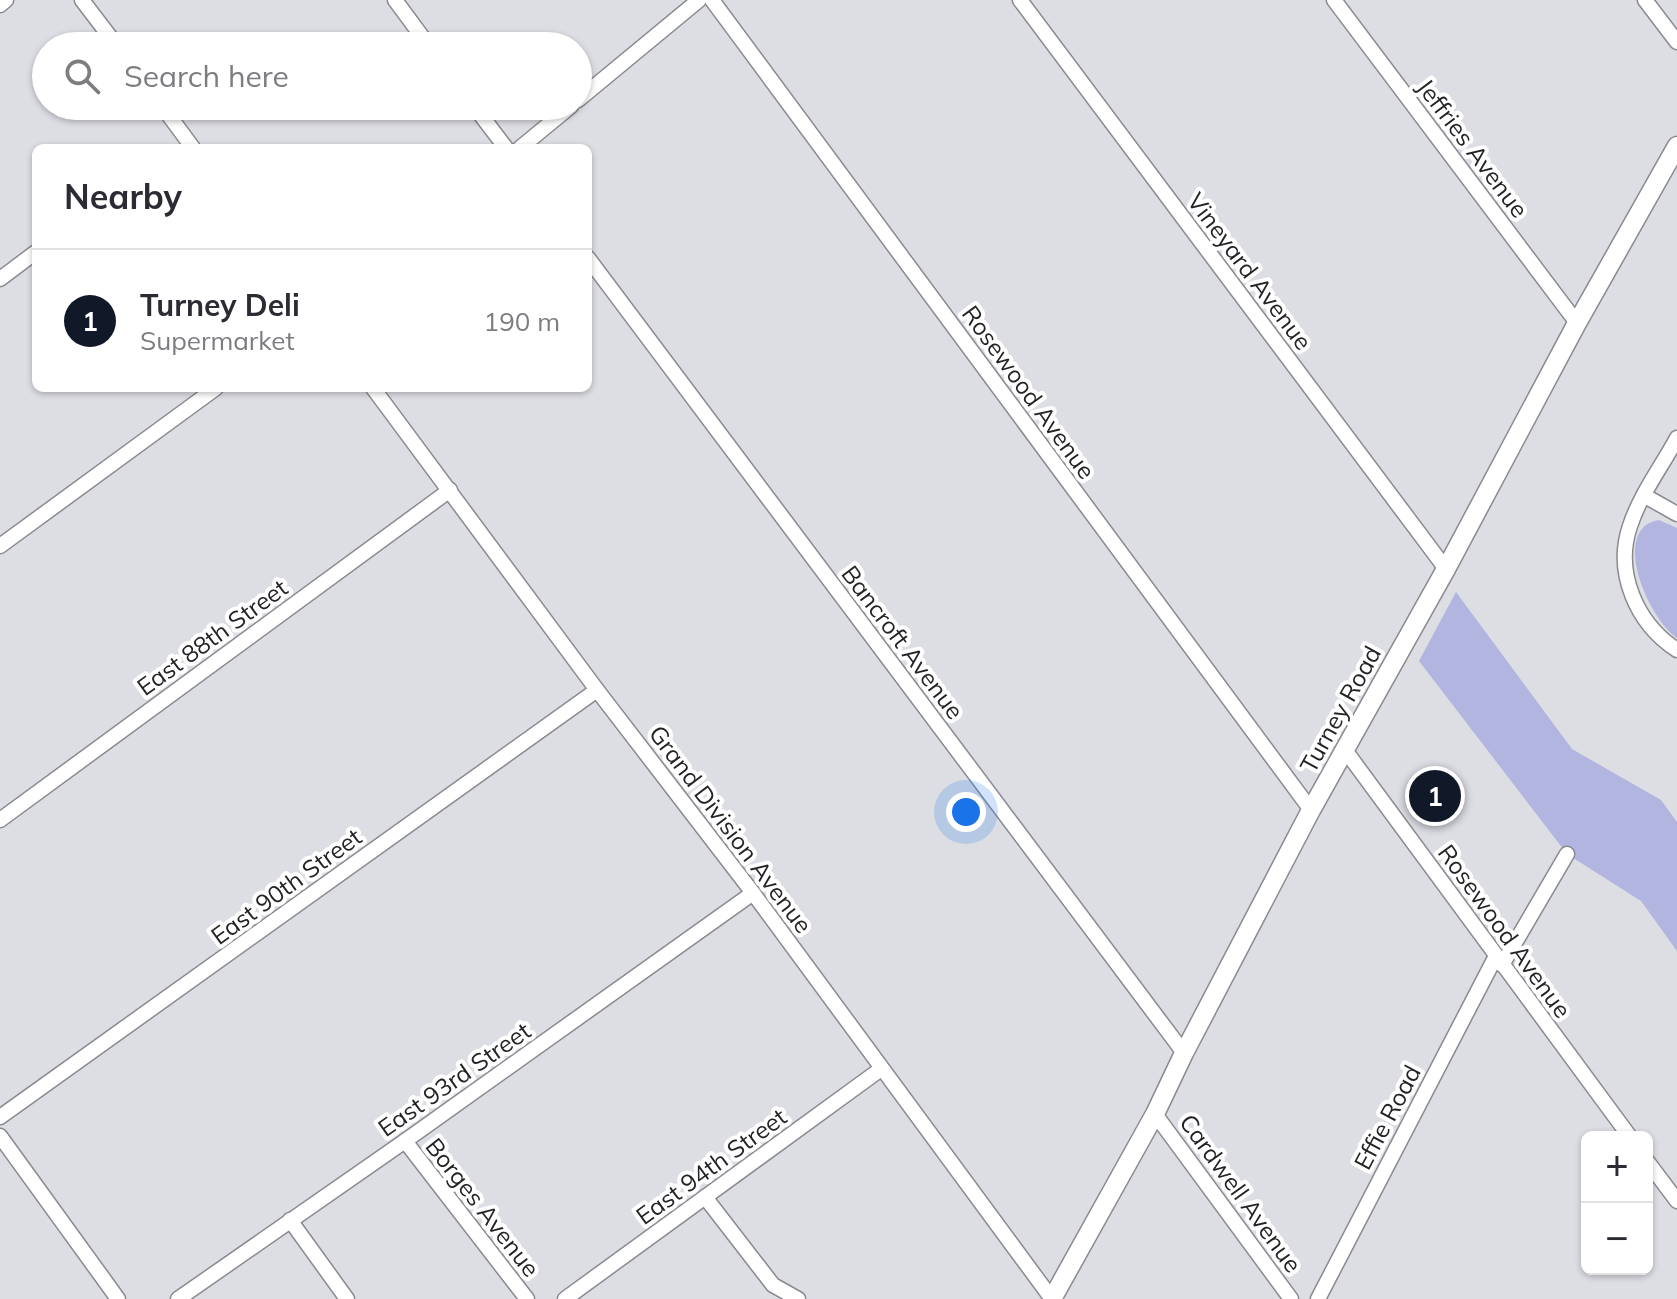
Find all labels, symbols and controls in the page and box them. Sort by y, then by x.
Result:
search box [32,32,592,120]
icon: search [60,54,104,98]
text: Search here [124,57,289,95]
street label: Jeffries Avenue [1411,73,1535,223]
text: Nearby [64,175,182,218]
street label: Vineyard Avenue [1181,186,1319,356]
text: Turney Deli [140,286,300,324]
street label: Rosewood Avenue [956,299,1102,485]
text: 1 [82,305,98,338]
text: 190 m [484,305,560,338]
text: Supermarket [140,324,295,357]
street label: Bancroft Avenue [835,559,971,725]
street label: East 88th Street [131,572,293,702]
street label: Turney Road [1293,640,1387,778]
street label: Grand Division Avenue [643,719,819,939]
pin: 1 [1409,766,1461,826]
your location [946,792,986,832]
street label: East 90th Street [205,821,367,951]
street label: Rosewood Avenue [1432,838,1578,1024]
street label: East 93rd Street [372,1015,536,1143]
street label: Effie Road [1347,1060,1427,1174]
street label: East 94th Street [630,1101,792,1231]
street label: Cardwell Avenue [1173,1108,1309,1278]
map controls [1581,1131,1653,1275]
button: + [1581,1131,1653,1203]
street label: Borges Avenue [419,1132,547,1282]
button: − [1581,1203,1653,1275]

